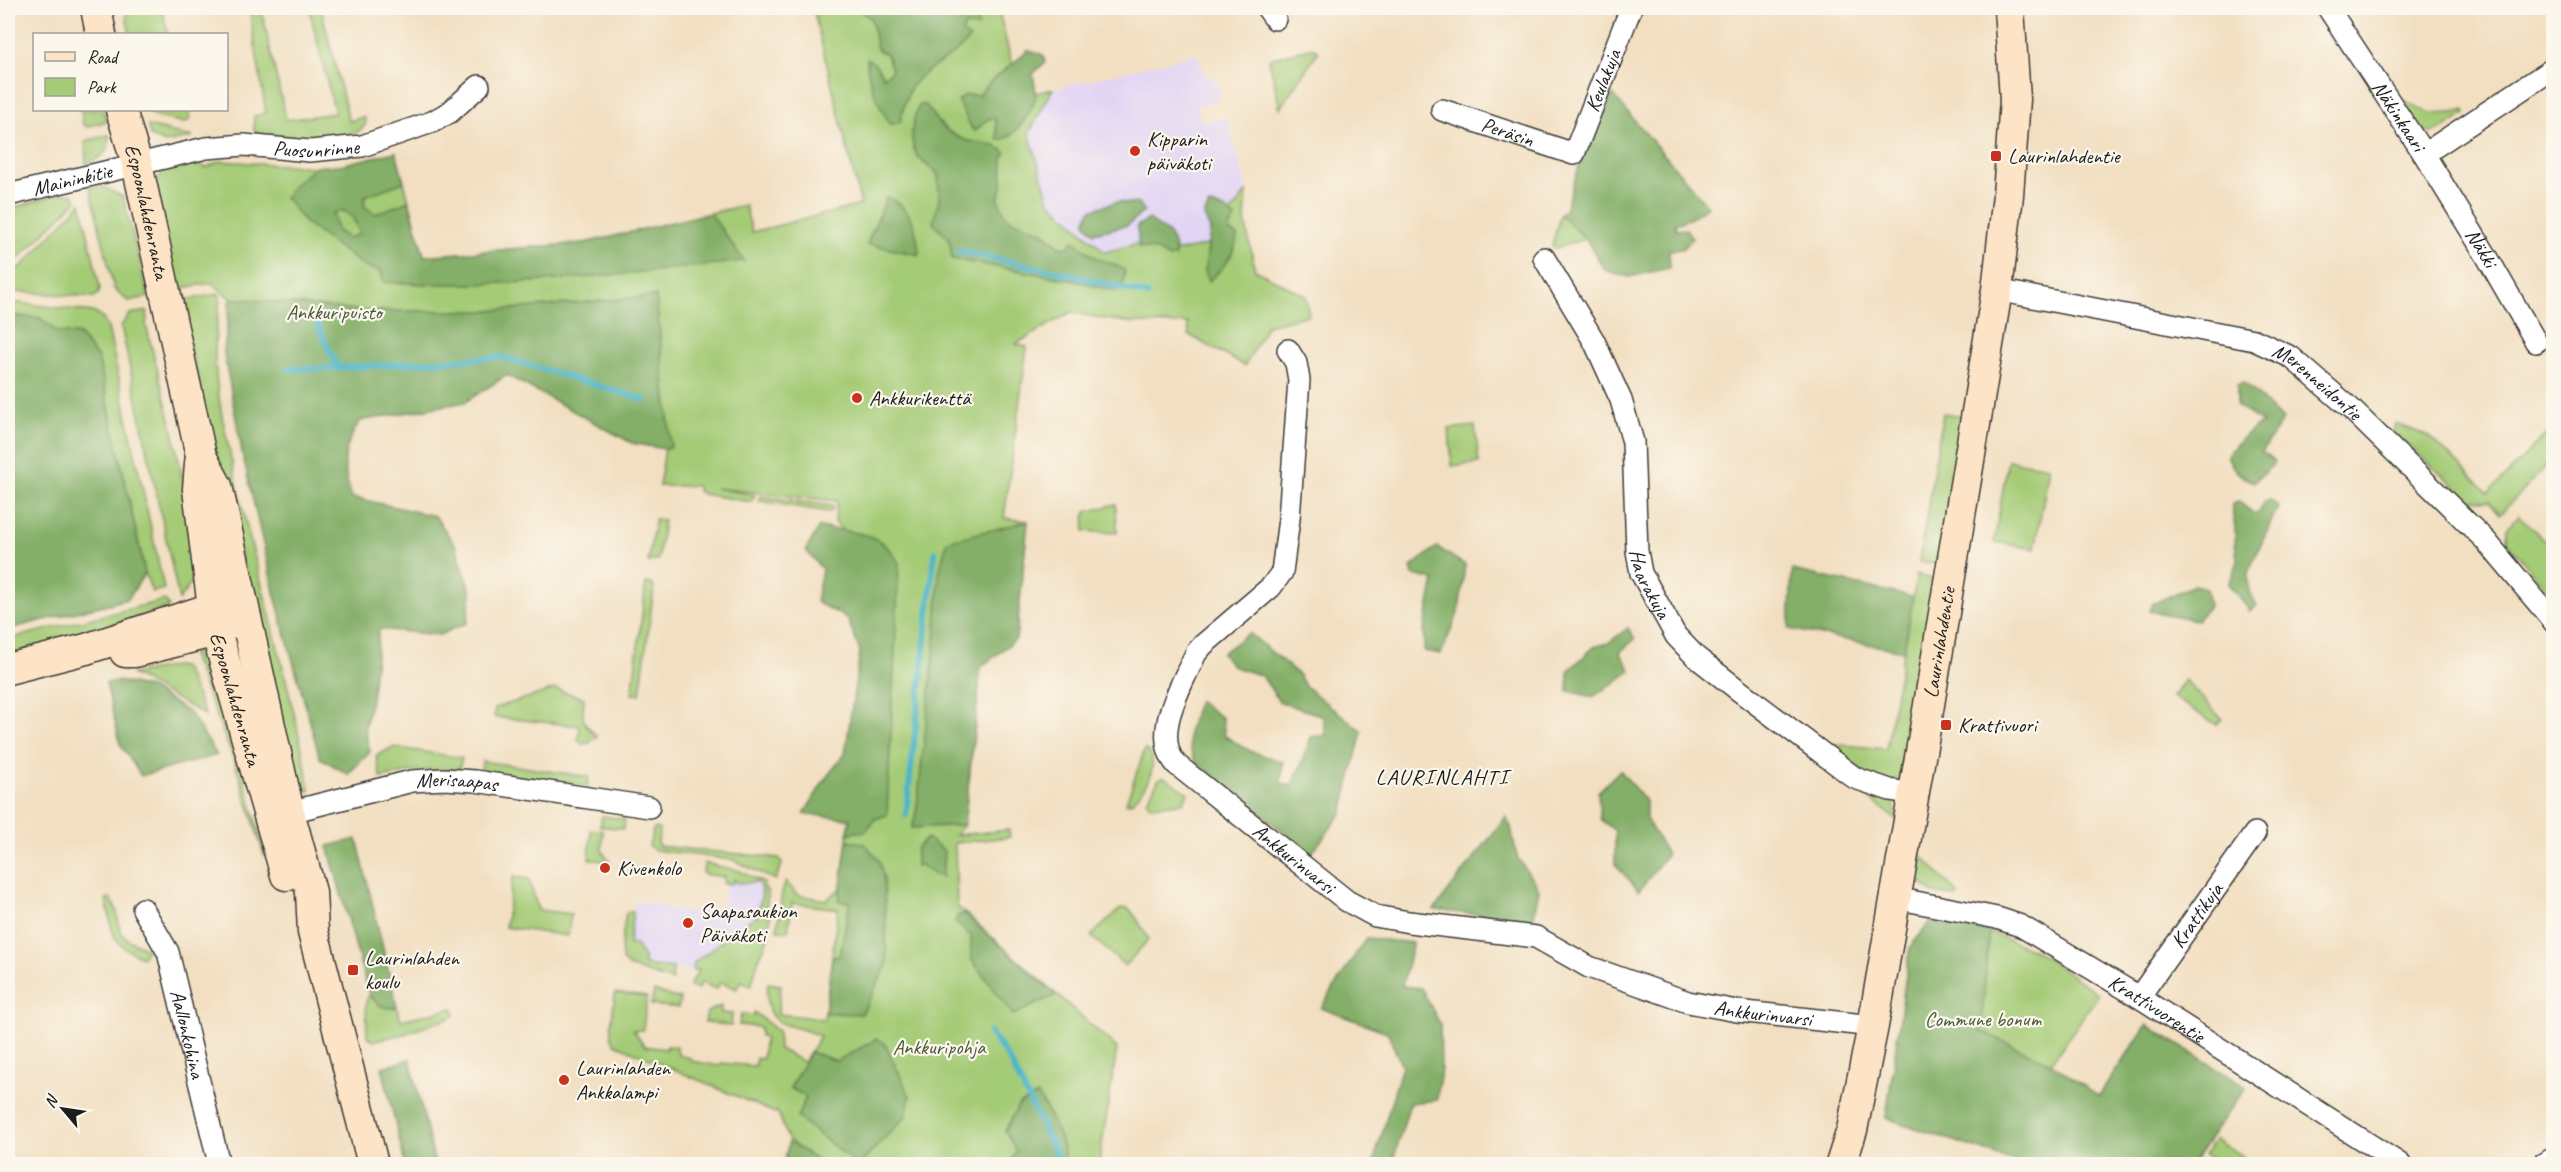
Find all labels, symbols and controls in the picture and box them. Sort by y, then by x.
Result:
legend [33,33,228,111]
street label: Keulakuja [1579,44,1627,115]
text: Road [87,46,120,68]
street label: Näkinkaari [2366,75,2433,159]
text: Park [87,76,117,98]
street label: Peräsin [1478,111,1537,153]
place label: Kipparin päiväkoti [1147,126,1214,176]
street label: Puosunrinne [272,133,361,164]
street label: Espoonlahdenranta [119,141,175,284]
place label: Laurinlahdentie [2008,143,2122,169]
marker: Kipparin päiväkoti [1128,144,1142,158]
marker: Laurinlahdentie [1989,149,2003,163]
street label: Maininkitie [30,158,115,202]
street label: Näkki [2460,223,2505,275]
park label: Ankkuripuisto [286,299,384,325]
street label: Merenneidontie [2268,337,2369,427]
place label: Ankkurikenttä [869,385,972,411]
marker: Ankkurikenttä [850,391,864,405]
street label: Haarakuja [1624,547,1677,624]
street label: Laurinlahdentie [1917,583,1961,700]
street label: Espoonlahdenranta [204,629,268,771]
place label: Krattivuori [1958,712,2040,738]
marker: Krattivuori [1939,718,1953,732]
district label: LAURINLAHTI [1376,763,1512,791]
street label: Merisaapas [415,766,501,797]
street label: Ankkurinvarsi [1248,818,1343,901]
place label: Kivenkolo [617,855,683,881]
marker: Kivenkolo [598,861,612,875]
street label: Krattikuja [2165,876,2230,953]
place label: Saapasaukion Päiväkoti [700,898,797,948]
marker: Saapasaukion Päiväkoti [681,916,695,930]
place label: Laurinlahden koulu [365,945,460,995]
marker: Laurinlahden koulu [346,963,360,977]
street label: Krattivuorentie [2104,969,2211,1050]
street label: Aallonkohina [165,987,211,1082]
street label: Ankkurinvarsi [1712,994,1816,1033]
park label: Commune bonum [1925,1006,2043,1032]
park label: Ankkuripohja [893,1034,987,1060]
place label: Laurinlahden Ankkalampi [576,1055,671,1105]
marker: Laurinlahden Ankkalampi [557,1073,571,1087]
north arrow [33,1079,93,1139]
text: N [40,1090,63,1111]

